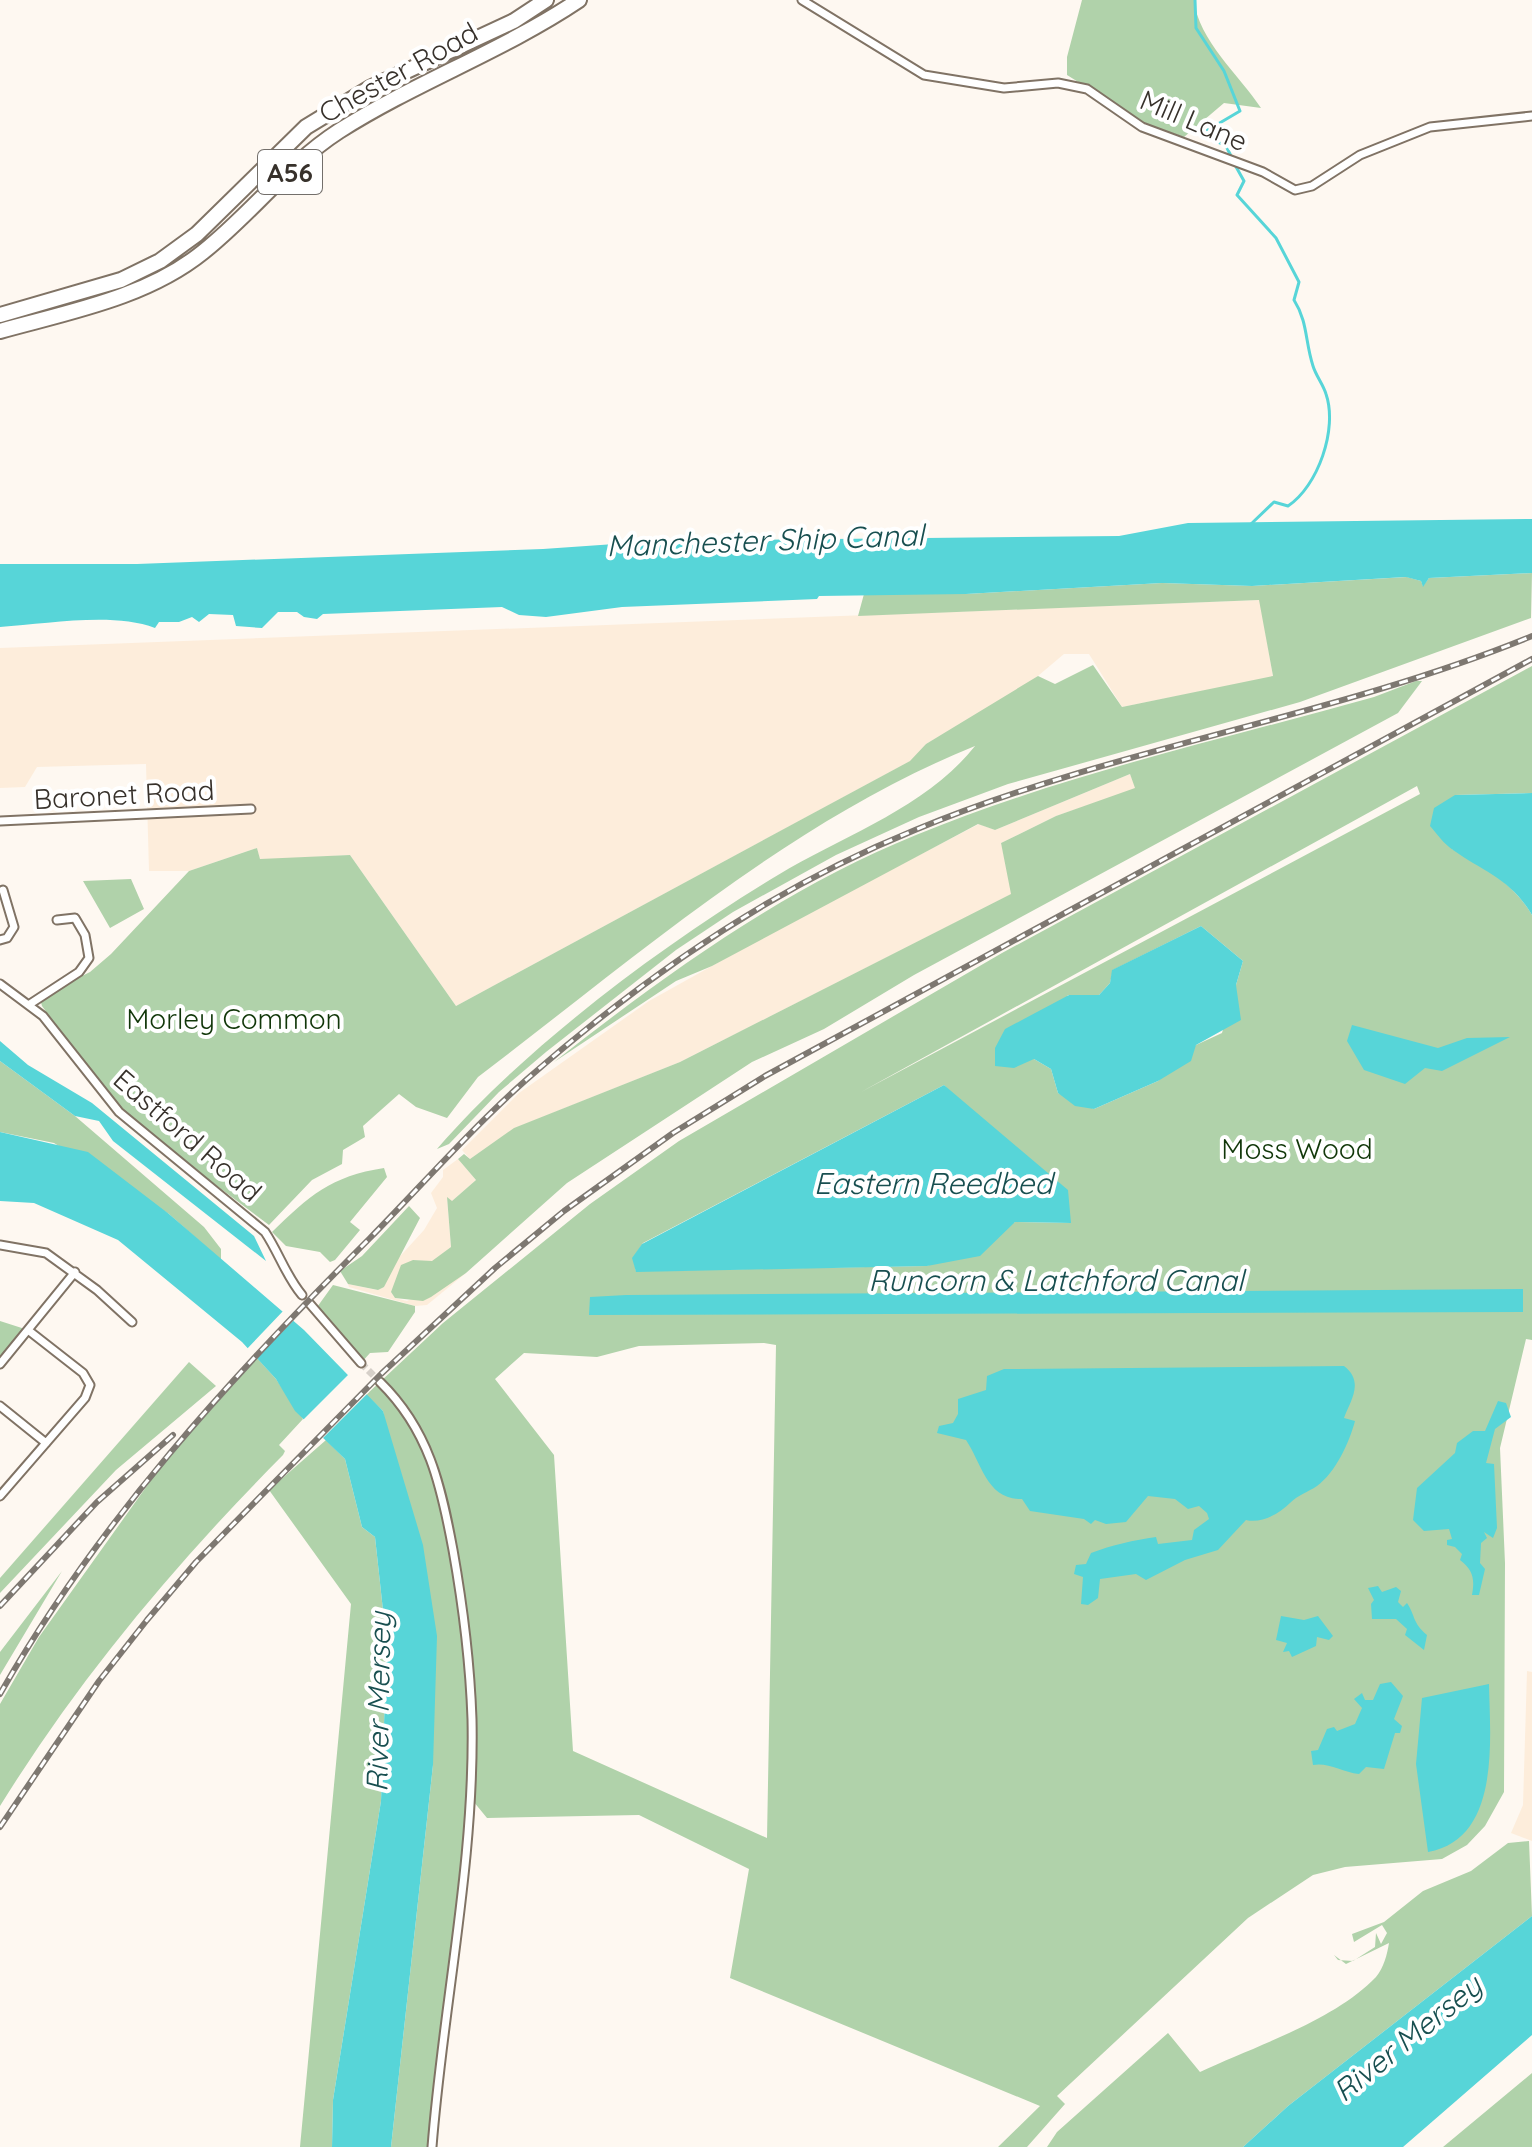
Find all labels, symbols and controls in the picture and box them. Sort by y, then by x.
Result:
street label: Chester Road [312,14,484,130]
street label: Mill Lane [1135,82,1253,158]
road number: A56 [258,150,322,194]
water label: Manchester Ship Canal [606,515,927,565]
street label: Baronet Road [33,772,215,816]
park label: Morley Common [126,1001,342,1036]
street label: Eastford Road [107,1061,269,1209]
park label: Moss Wood [1221,1131,1373,1166]
water label: Eastern Reedbed [814,1164,1056,1202]
water label: Runcorn & Latchford Canal [868,1261,1247,1299]
water label: River Mersey [357,1610,399,1792]
water label: River Mersey [1325,1965,1490,2109]

